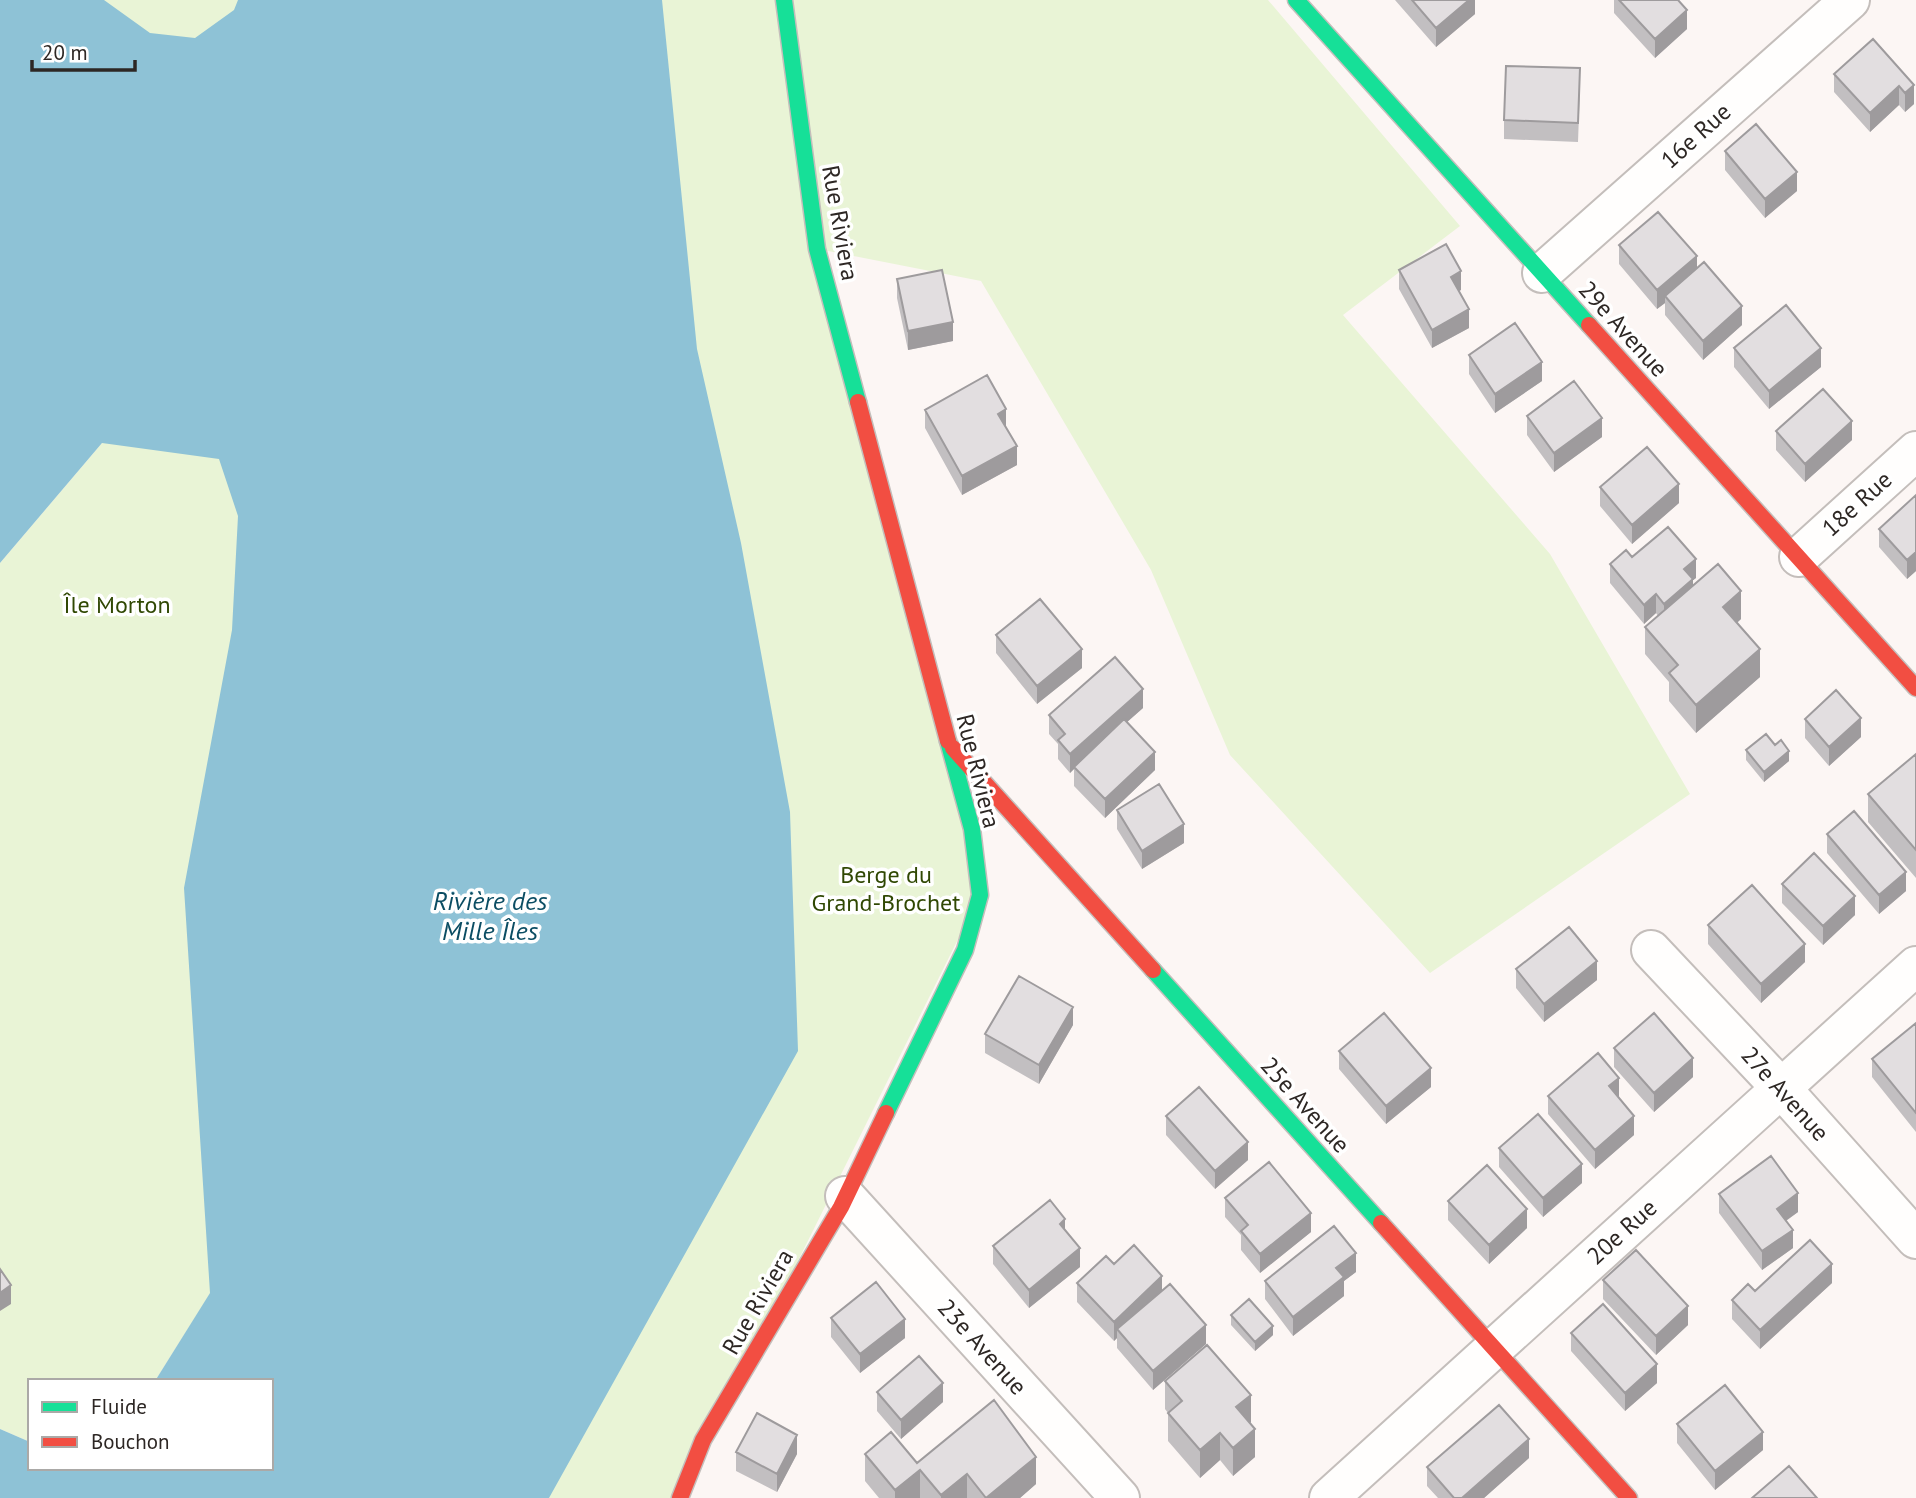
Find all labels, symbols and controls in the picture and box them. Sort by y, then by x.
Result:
scale bar [32,28,135,72]
text: 20 m [42,39,88,66]
street label: 16e Rue [1654,96,1737,175]
street label: Rue Riviera [815,163,866,283]
street label: 29e Avenue [1572,274,1675,383]
street label: 18e Rue [1815,464,1898,543]
park label: Île Morton [62,589,171,620]
street label: Rue Riviera [949,711,1008,831]
park label: Berge du Grand-Brochet [812,859,960,918]
water label: Rivière des Mille Îles [433,884,548,947]
street label: 27e Avenue [1735,1040,1836,1148]
street label: 25e Avenue [1254,1050,1357,1159]
street label: 20e Rue [1580,1192,1663,1271]
street label: Rue Riviera [715,1244,800,1360]
street label: 23e Avenue [931,1292,1034,1401]
legend [28,1379,273,1470]
text: Fluide [91,1393,147,1420]
text: Bouchon [91,1428,170,1455]

